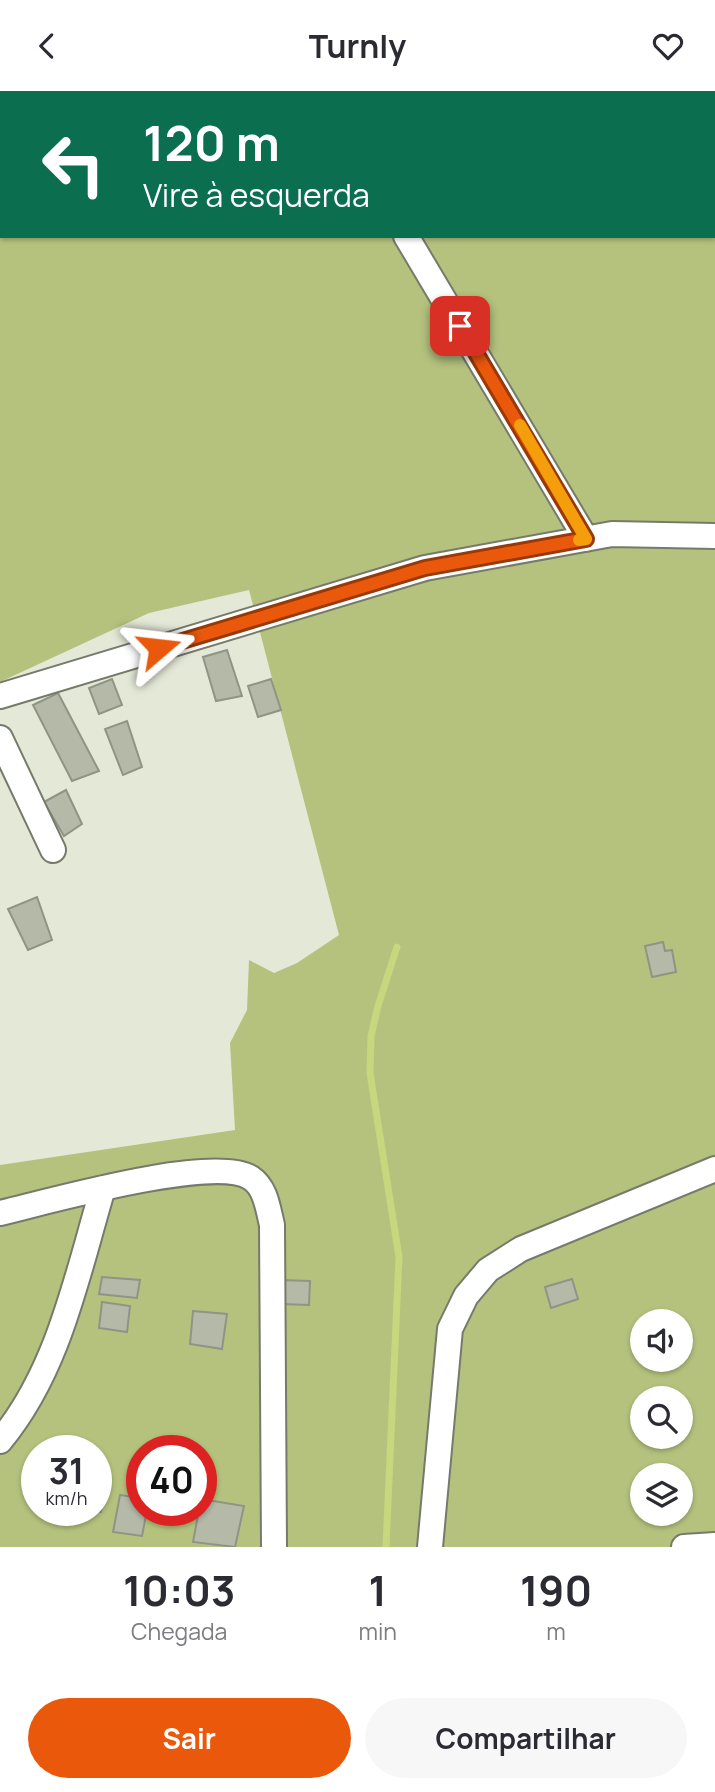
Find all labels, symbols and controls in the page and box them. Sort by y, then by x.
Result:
text: Turnly [309,24,406,68]
icon: back [28,27,66,65]
icon: heart [649,27,687,65]
text: 120 m [143,109,280,176]
icon: left [28,119,119,210]
text: Vire à esquerda [143,173,370,217]
pin [430,296,490,356]
icon: arrive [441,307,479,345]
position arrow [122,611,196,685]
map controls [630,1309,693,1526]
button: sound [630,1309,693,1372]
button: search [630,1386,693,1449]
speed limit sign: 40 [126,1435,217,1526]
text: 31 [49,1447,84,1495]
button: layers [630,1463,693,1526]
text: km/h [46,1486,87,1510]
text: 10:03 [123,1561,235,1619]
text: 1 [368,1561,387,1619]
text: 190 [520,1561,592,1619]
text: Chegada [131,1615,227,1647]
text: min [358,1615,397,1647]
text: m [546,1615,566,1647]
button: Sair [28,1698,351,1778]
button: Compartilhar [365,1698,687,1778]

